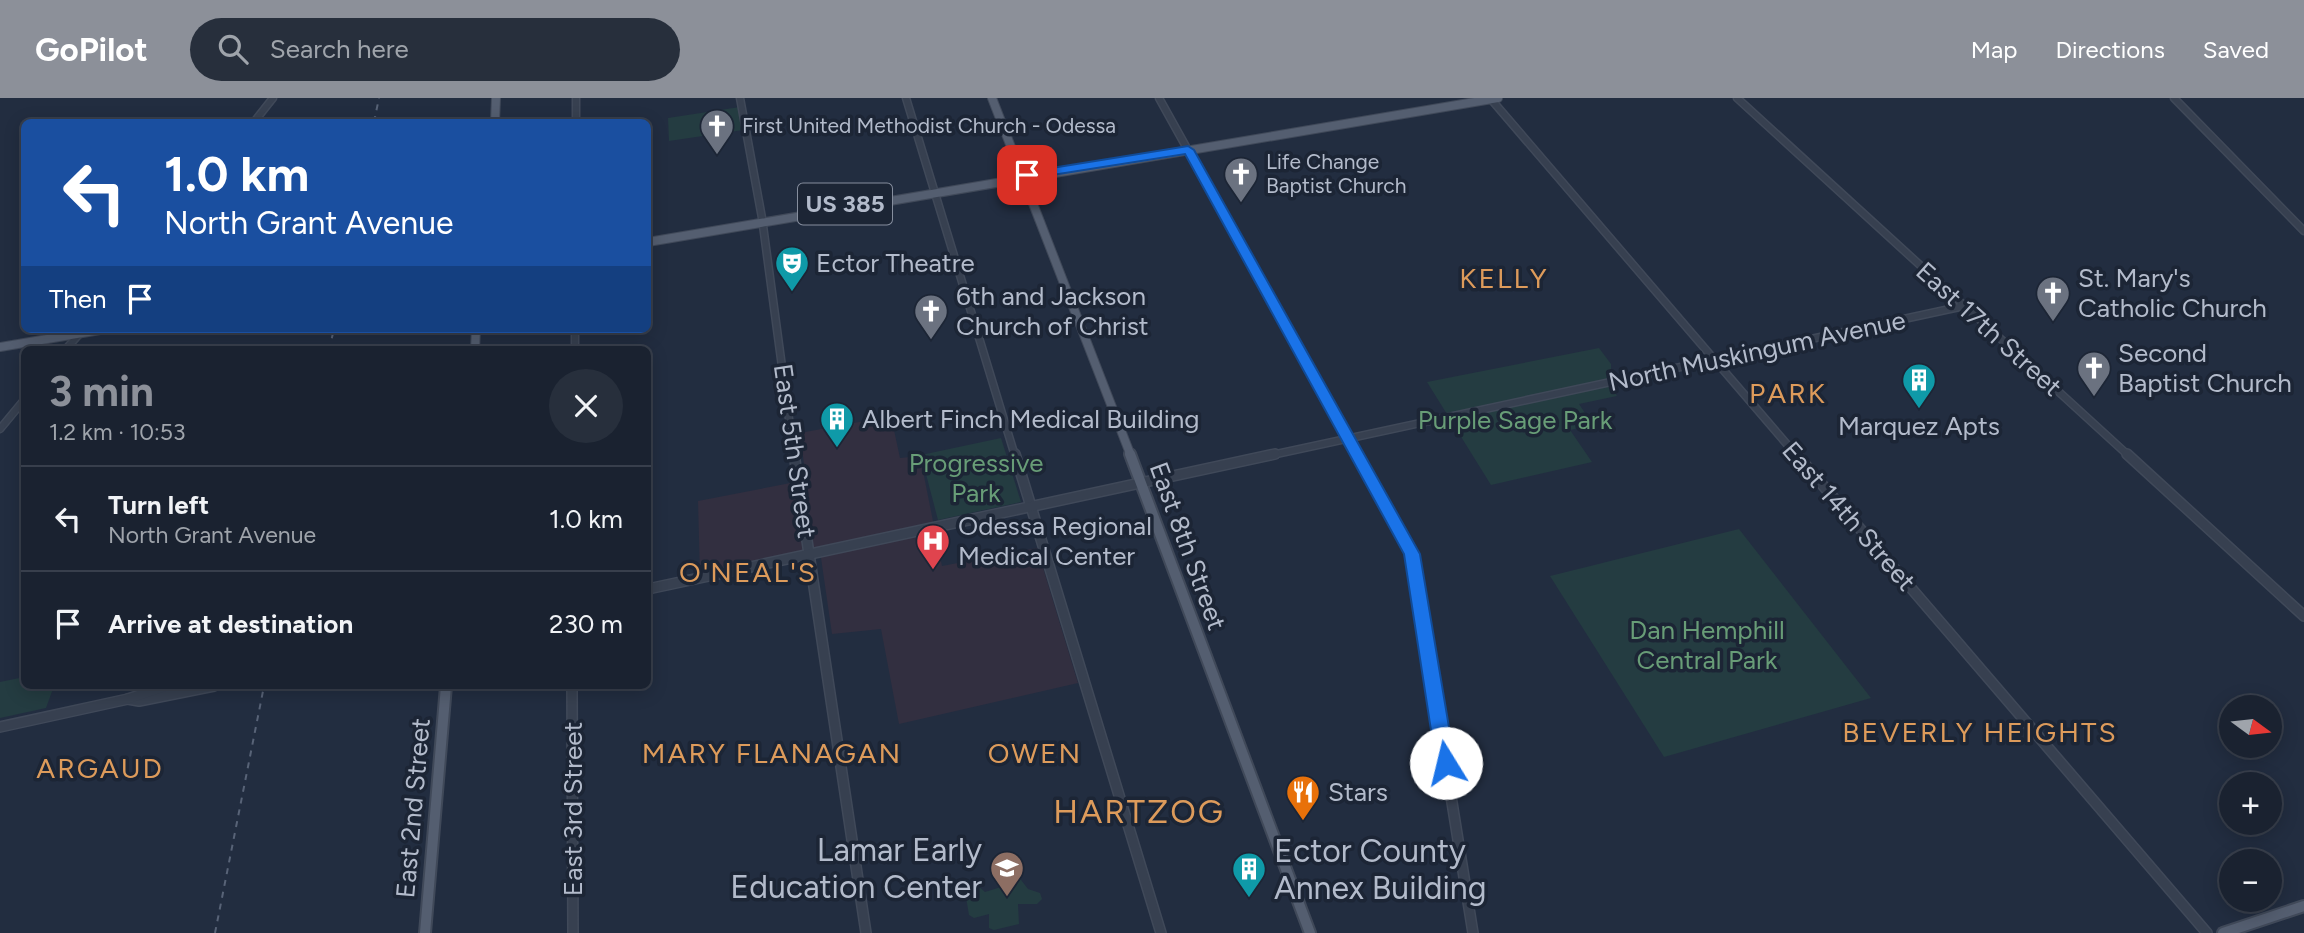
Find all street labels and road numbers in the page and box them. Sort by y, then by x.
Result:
road number: US 385 [798,184,892,224]
street label: East 17th Street [1909,255,2069,403]
street label: North Muskingum Avenue [1606,304,1908,398]
street label: East 5th Street [767,362,823,540]
street label: East 14th Street [1775,435,1923,597]
street label: East 8th Street [1143,458,1233,635]
street label: East 2nd Street [389,717,437,899]
street label: East 3rd Street [557,722,589,896]

